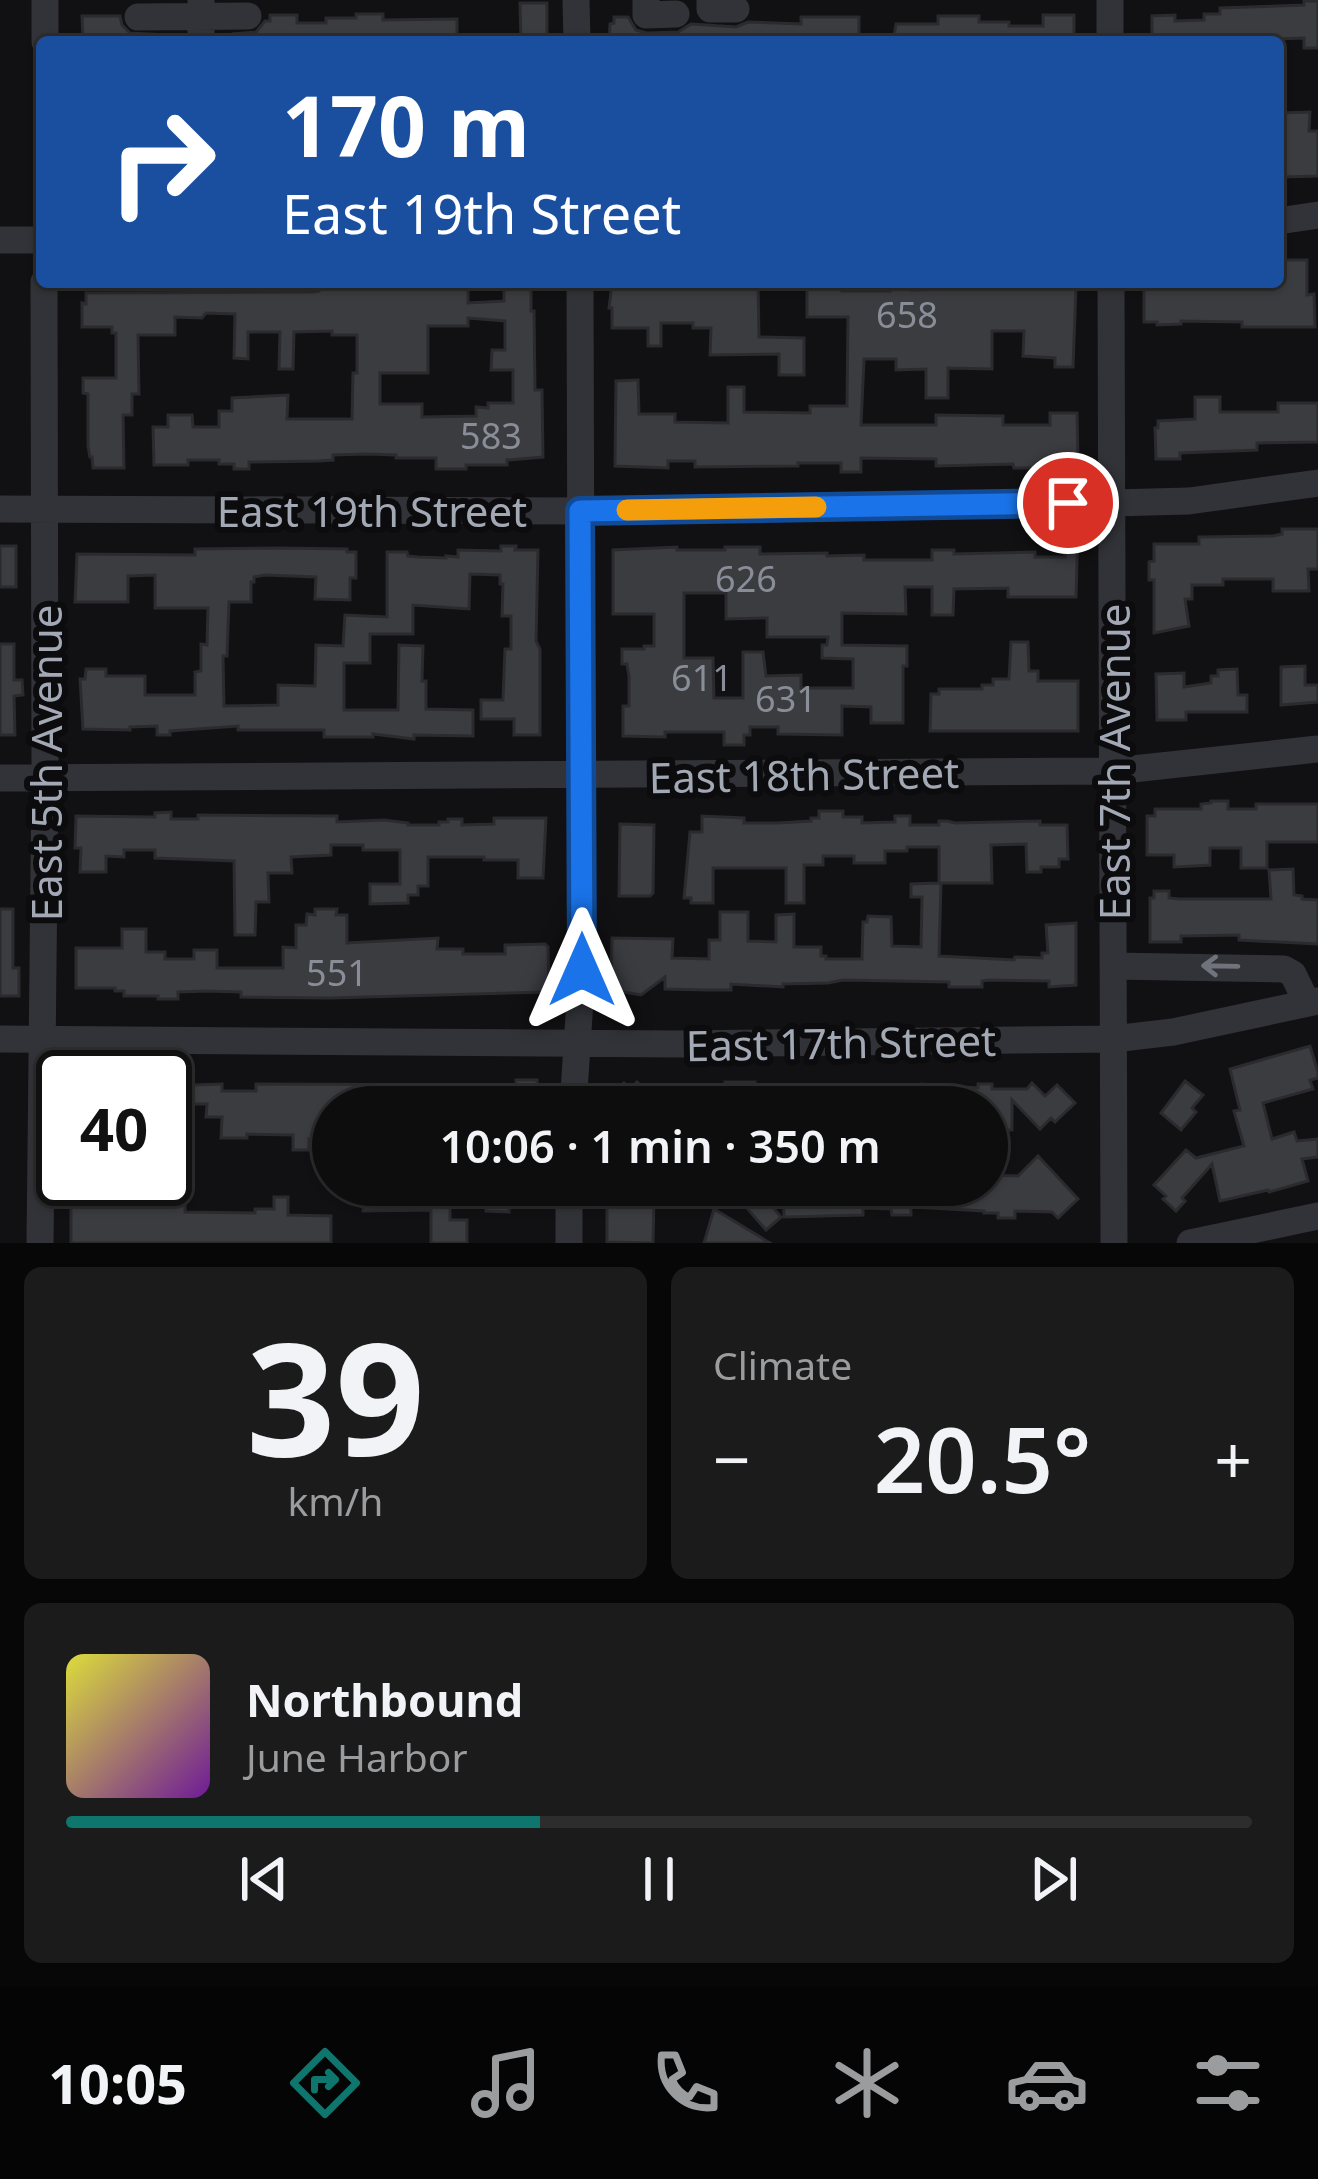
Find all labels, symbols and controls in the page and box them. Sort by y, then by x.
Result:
text: 170 m [282,67,530,182]
icon: right [84,84,240,240]
text: East 19th Street [282,176,681,250]
house number: 658 [876,290,938,339]
house number: 583 [460,411,522,460]
pin [1017,452,1119,554]
icon: arrive [1035,470,1101,536]
street label: East 19th Street [217,482,527,539]
house number: 626 [715,554,777,603]
street label: East 7th Avenue [1085,604,1142,920]
street label: East 5th Avenue [17,605,74,921]
house number: 611 [671,653,733,702]
house number: 631 [755,674,817,723]
street label: East 18th Street [648,743,960,805]
position arrow [519,907,645,1033]
house number: 551 [306,948,368,997]
one-way arrow [1201,955,1240,978]
street label: East 17th Street [685,1011,997,1073]
speed limit sign: 40 [36,1050,192,1206]
text: 10:06 · 1 min · 350 m [439,1115,881,1176]
text: 39 [246,1289,425,1502]
text: Climate [713,1338,852,1391]
text: 20.5° [874,1397,1091,1519]
text: − [713,1413,751,1503]
text: + [1214,1413,1252,1503]
text: km/h [288,1474,383,1527]
text: Northbound [246,1669,523,1730]
text: June Harbor [246,1730,468,1783]
icon: previous [231,1846,297,1912]
icon: pause [626,1846,692,1912]
icon: next [1021,1846,1087,1912]
icon: directions [283,2041,367,2125]
icon: music [464,2041,548,2125]
icon: phone [644,2041,728,2125]
icon: climate [825,2041,909,2125]
icon: car [1005,2041,1089,2125]
icon: filters [1186,2041,1270,2125]
text: 10:05 [48,2046,187,2120]

